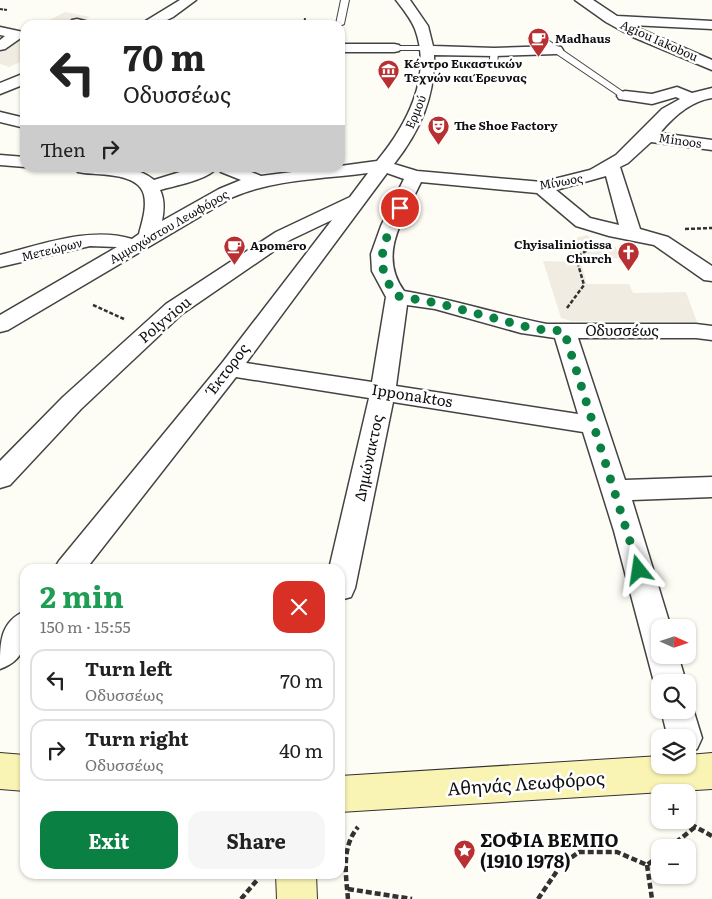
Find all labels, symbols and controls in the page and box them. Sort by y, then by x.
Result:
street label: Agiou Iakobou [618,15,702,65]
cafe icon: Madhaus [527,27,551,58]
place label: Madhaus [555,29,611,47]
text: 70 m [123,30,205,82]
icon: left [40,40,105,105]
place label: Κέντρο Εικαστικών Τεχνών και Έρευνας [404,54,527,86]
museum icon: Κέντρο Εικαστικών Τεχνών και Έρευνας [376,59,400,90]
text: Οδυσσέως [123,77,231,110]
street label: Ερμού [400,92,430,131]
theatre icon: The Shoe Factory [426,114,450,145]
place label: The Shoe Factory [454,116,558,134]
street label: Minoos [658,128,703,152]
text: Then [40,135,86,163]
icon: right [96,135,124,163]
street label: Μίνωος [538,168,584,194]
street label: Αμμοχώστου Λεωφόρος [106,185,231,268]
pin [379,187,421,229]
icon: arrive [386,194,414,222]
street label: Μετεώρων [19,233,84,265]
cafe icon: Apomero [222,234,246,265]
place label: Chyisaliniotissa Church [514,235,612,267]
place label: Apomero [250,236,307,254]
church icon: Chyisaliniotissa Church [616,240,640,271]
street label: Polyviou [133,290,196,348]
street label: Οδυσσέως [585,318,659,341]
street label: Έκτορος [198,337,254,401]
street label: Ipponaktos [370,377,455,412]
street label: Δημώνακτος [347,412,388,503]
position arrow [612,543,664,595]
text: 2 min [40,573,124,617]
button: close [273,581,325,633]
text: 150 m · 15:55 [40,614,131,638]
north arrow [651,619,696,664]
map controls [651,619,696,884]
text: Turn left [85,654,172,682]
icon: left [42,666,70,694]
text: 70 m [280,666,323,694]
button: search [651,674,696,719]
text: Οδυσσέως [85,682,163,706]
text: Turn right [85,724,189,752]
button: layers [651,729,696,774]
icon: right [42,736,70,764]
text: 40 m [279,736,323,764]
text: Οδυσσέως [85,752,163,776]
street label: Αθηνάς Λεωφόρος [446,764,606,801]
button: + [651,784,696,829]
button: Exit [40,811,178,869]
button: Share [188,811,325,869]
place label: ΣΟΦΙΑ ΒΕΜΠΟ (1910 1978) [480,826,618,874]
place icon: ΣΟΦΙΑ ΒΕΜΠΟ (1910 1978) [452,839,476,870]
button: − [651,839,696,884]

